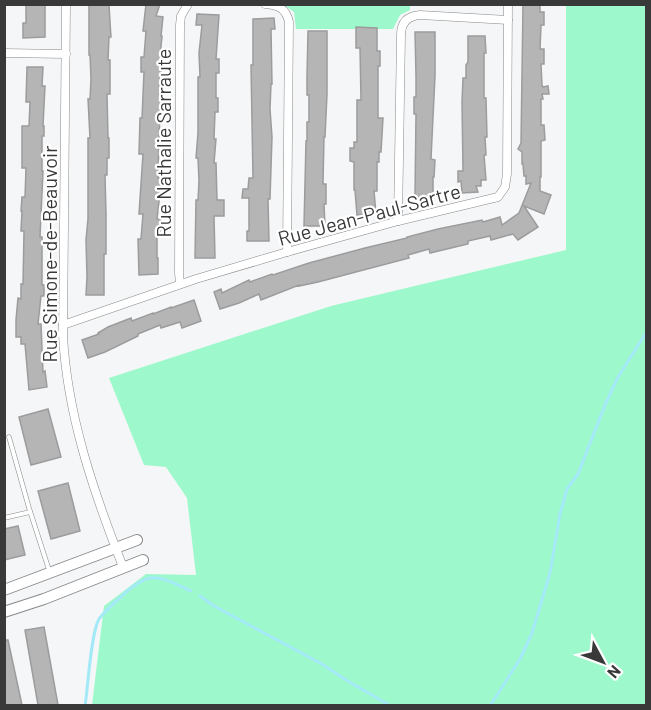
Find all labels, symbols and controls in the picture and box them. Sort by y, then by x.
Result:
street label: Rue Nathalie Sarraute [151,49,175,237]
street label: Rue Simone-de-Beauvoir [37,146,61,362]
street label: Rue Jean-Paul-Sartre [275,178,463,250]
north arrow [573,632,633,692]
text: N [604,662,625,682]

